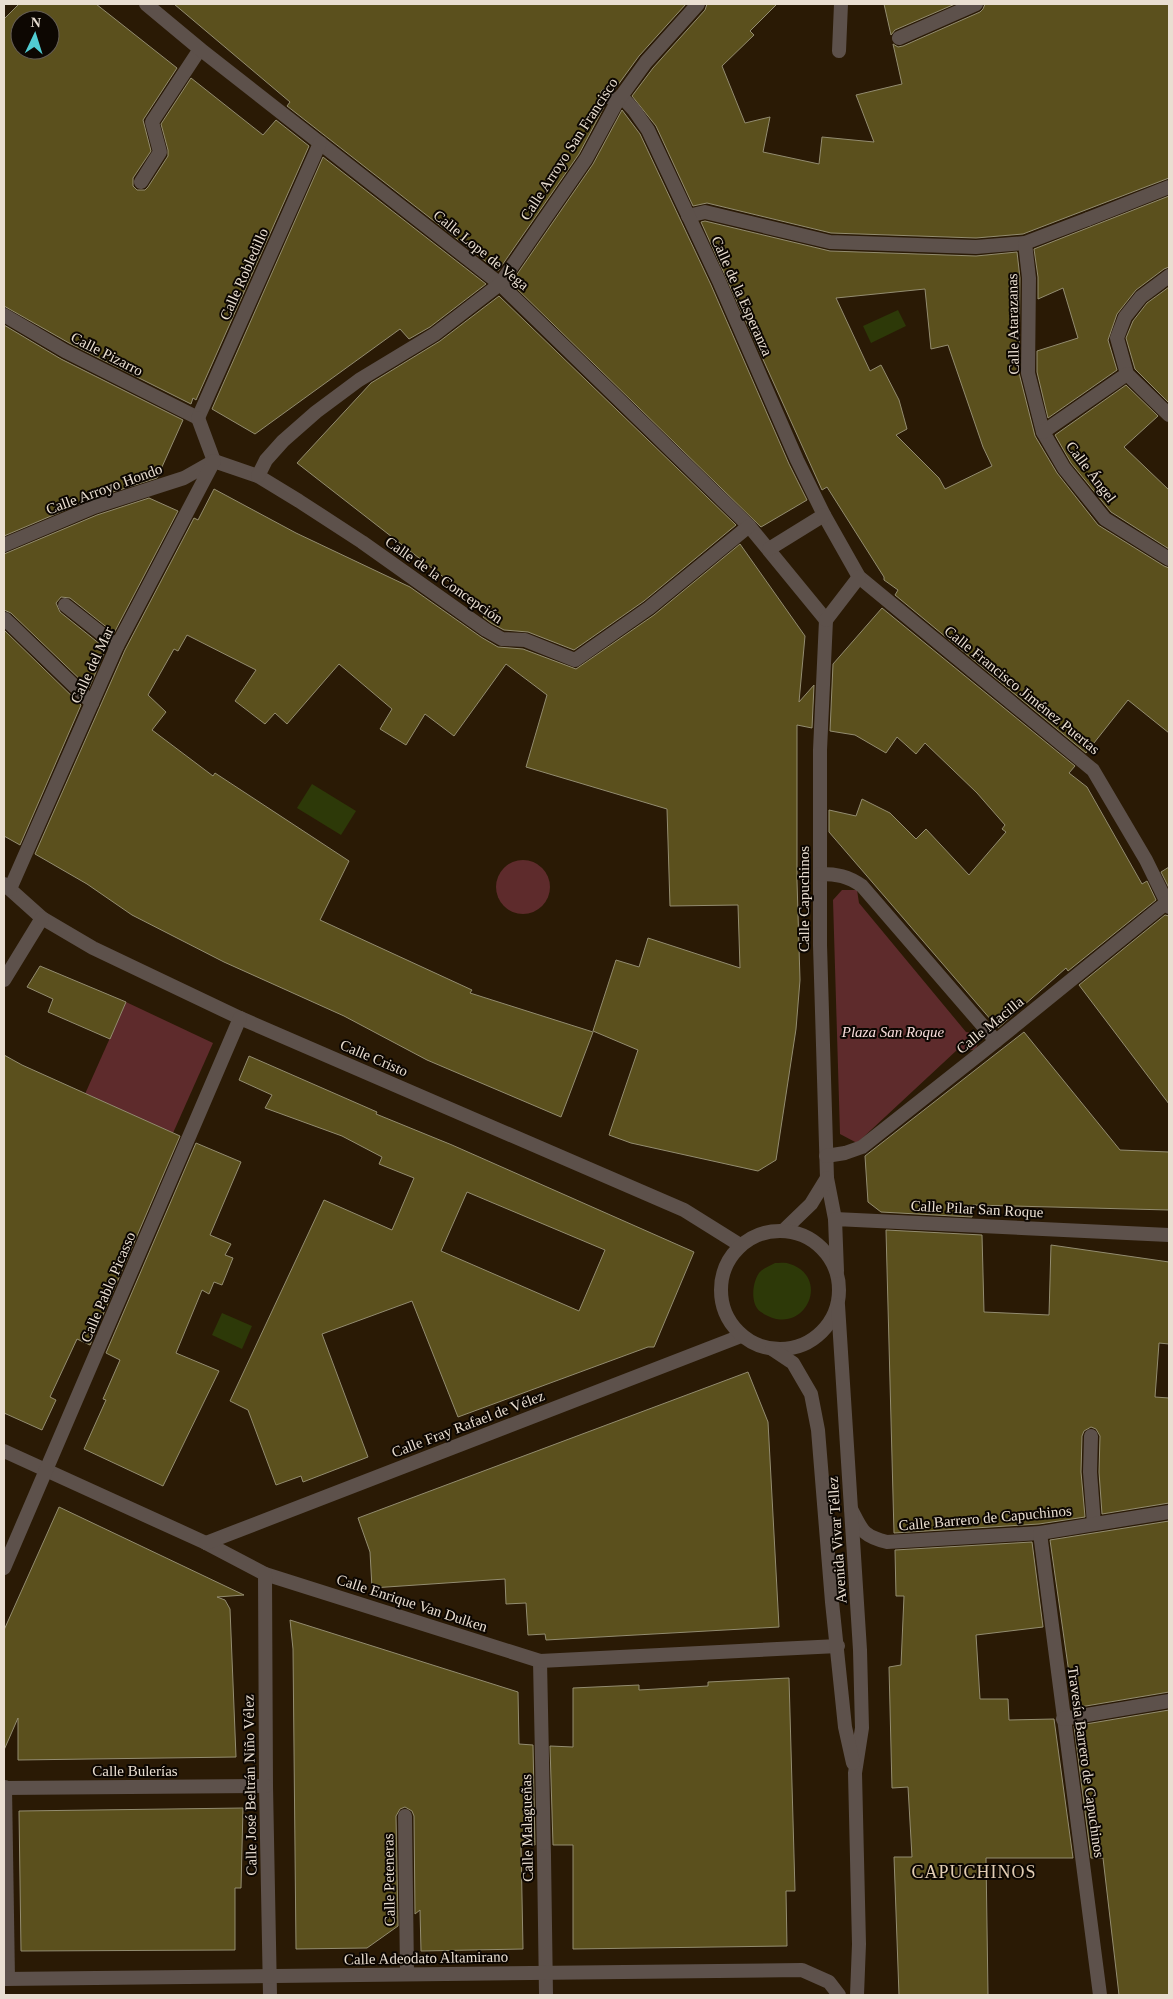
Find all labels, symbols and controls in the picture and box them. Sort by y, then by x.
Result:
north arrow [10,10,60,60]
text: N [30,15,41,30]
street label: Calle Arroyo San Francisco [517,75,621,223]
street label: Calle Lope de Vega [430,207,532,293]
street label: Calle Robledillo [217,226,271,322]
street label: Calle de la Esperanza [708,234,776,359]
street label: Calle Atarazanas [1004,273,1022,375]
street label: Calle Pizarro [68,329,146,379]
street label: Calle Ángel [1063,438,1119,506]
street label: Calle Arroyo Hondo [44,461,164,517]
street label: Calle de la Concepción [382,533,506,627]
street label: Calle Francisco Jiménez Puertas [941,623,1103,758]
street label: Calle del Mar [67,624,117,706]
street label: Calle Capuchinos [796,846,812,952]
street label: Calle Macilla [953,993,1027,1057]
park label: Plaza San Roque [841,1024,945,1040]
street label: Calle Cristo [338,1037,410,1079]
street label: Calle Pilar San Roque [910,1198,1044,1220]
street label: Calle Pablo Picasso [78,1229,138,1345]
street label: Calle Fray Rafael de Vélez [389,1387,547,1461]
street label: Avenida Vivar Téllez [825,1476,849,1604]
street label: Calle Barrero de Capuchinos [898,1502,1072,1534]
street label: Calle Enrique Van Dulken [335,1571,490,1635]
street label: Travesía Barrero de Capuchinos [1065,1665,1107,1859]
street label: Calle José Beltrán Niño Vélez [240,1694,260,1876]
street label: Calle Bulerías [92,1763,178,1779]
street label: Calle Malagueñas [518,1774,536,1882]
street label: Calle Peteneras [380,1833,398,1927]
district label: CAPUCHINOS [911,1862,1037,1882]
street label: Calle Adeodato Altamirano [344,1949,508,1967]

